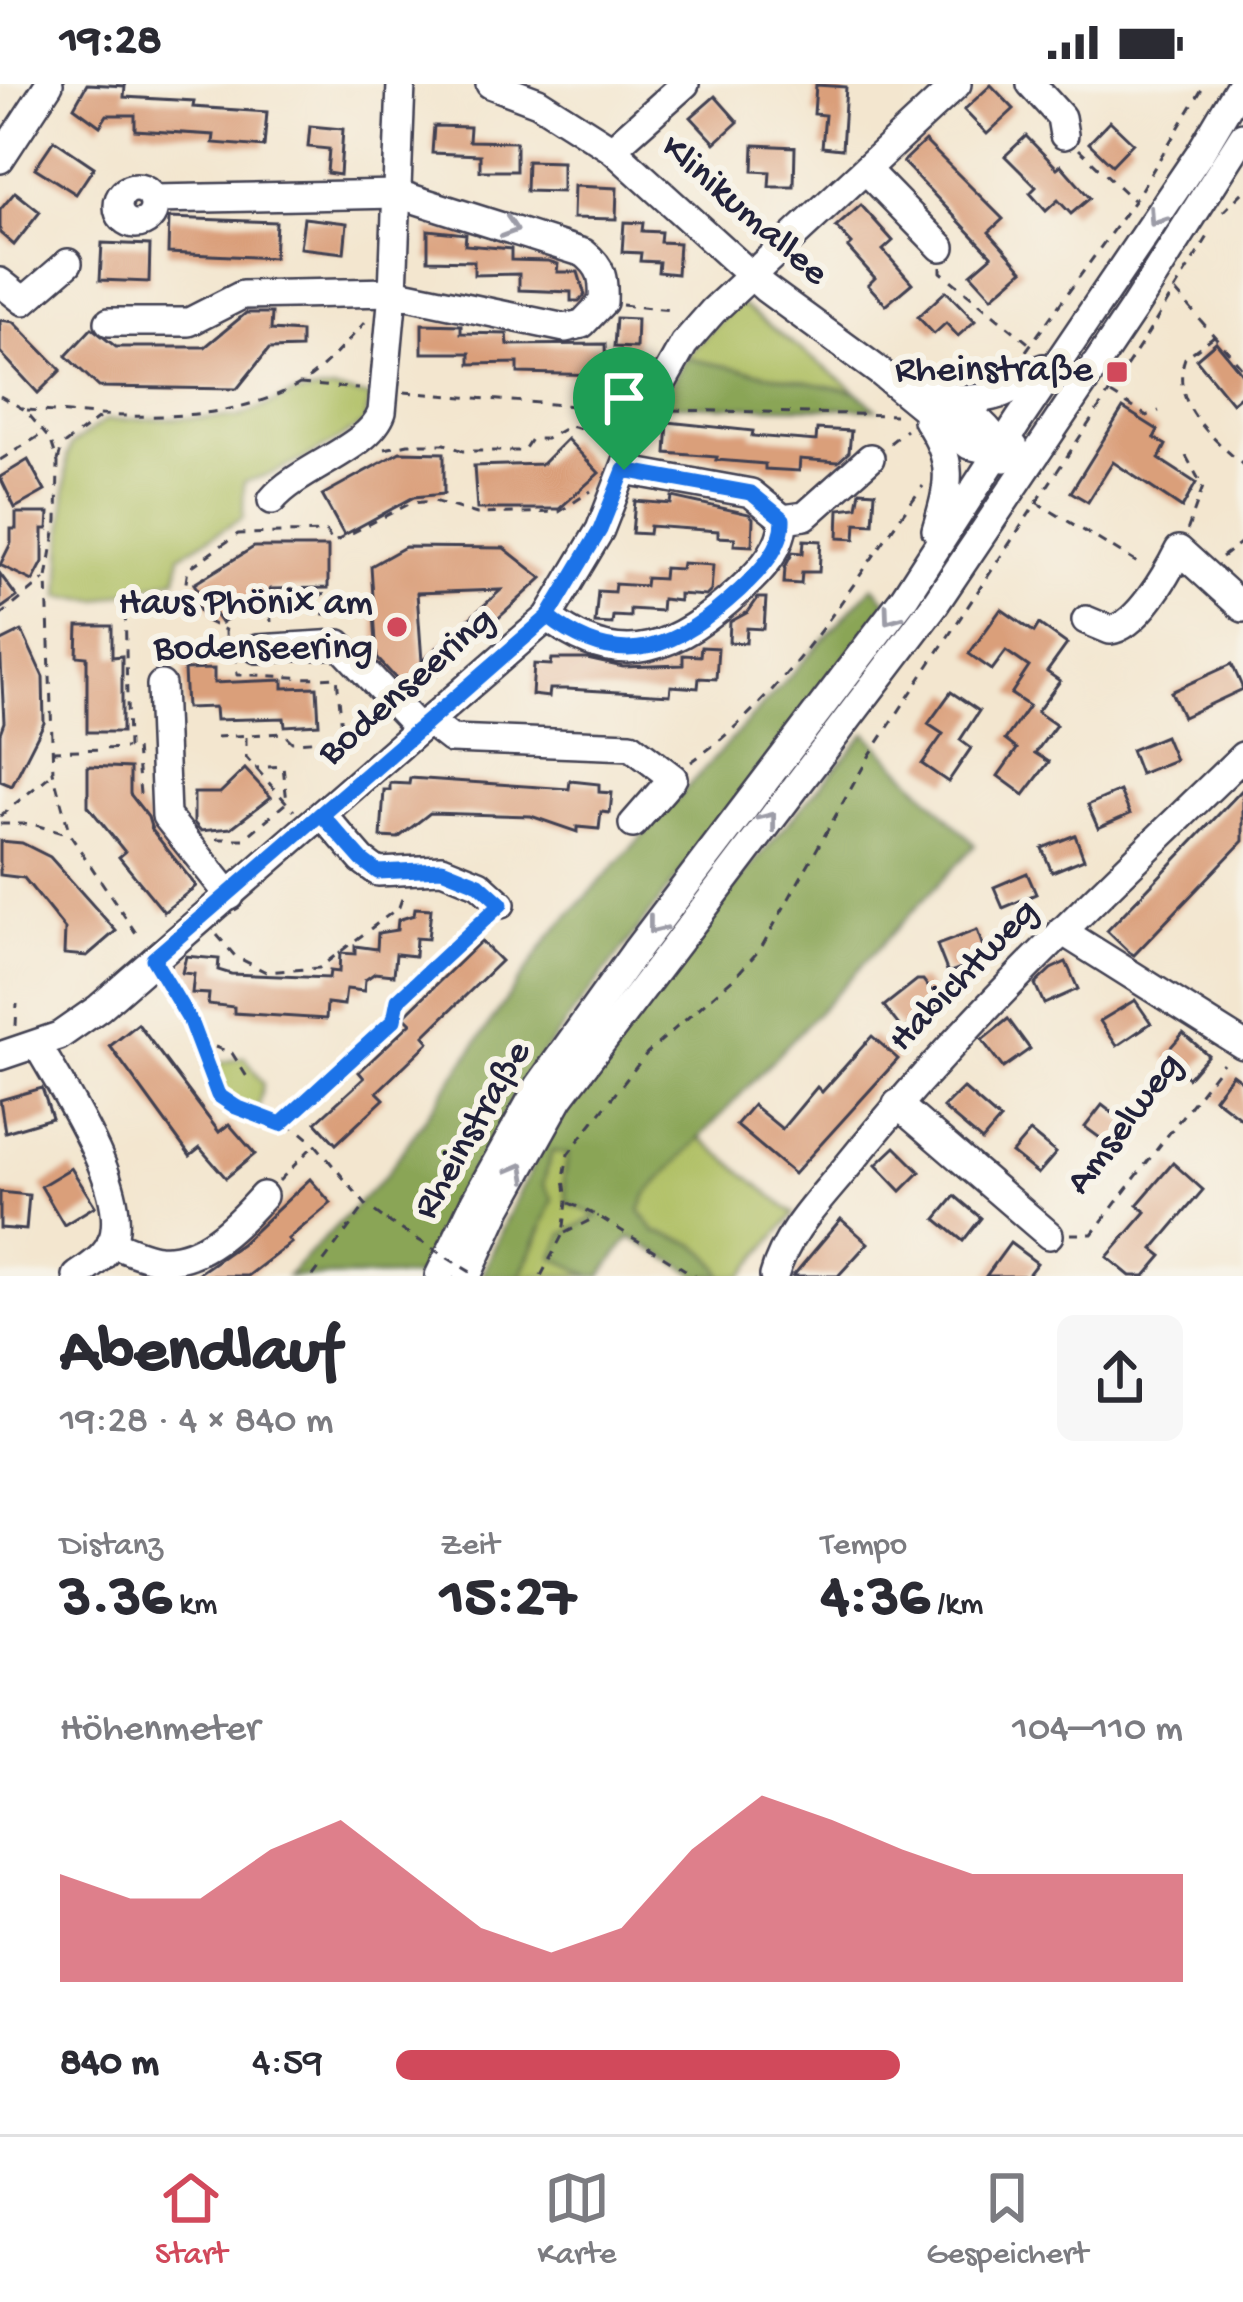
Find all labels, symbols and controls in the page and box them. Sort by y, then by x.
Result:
text: 19:28 [60,16,162,69]
street label: Klinikumallee [649,126,837,298]
one-way arrow [1148,205,1170,227]
one-way arrow [498,214,519,239]
pin [573,347,675,470]
place label: Rheinstraße [895,349,1094,395]
marker: Rheinstraße [1104,359,1130,385]
icon: arrive [591,365,657,431]
place label: Haus Phönix am Bodenseering [118,582,373,673]
street label: Bodenseering [309,599,506,778]
one-way arrow [884,603,906,624]
marker: Haus Phönix am Bodenseering [384,614,410,640]
one-way arrow [755,812,776,834]
street label: Habichtweg [881,891,1049,1063]
one-way arrow [648,913,669,935]
street label: Rheinstraße [405,1033,544,1228]
street label: Amselweg [1058,1045,1194,1205]
one-way arrow [504,1163,527,1184]
button: share [1057,1315,1183,1441]
text: Abendlauf [60,1316,340,1394]
text: 19:28 · 4 × 840 m [60,1400,333,1446]
text: Distanz [60,1528,163,1566]
text: Zeit [440,1528,499,1566]
text: Tempo [821,1528,907,1566]
text: 3.36 [60,1566,172,1636]
text: 15:27 [440,1566,576,1636]
text: 4:36 [821,1566,929,1636]
text: km [172,1587,218,1625]
text: /km [929,1587,983,1625]
text: Höhenmeter [60,1708,260,1754]
text: 104–110 m [1012,1708,1183,1754]
text: 840 m [60,2042,159,2088]
text: 4:59 [252,2042,323,2088]
tab: Start [155,2165,227,2275]
tab: Karte [538,2165,616,2275]
tab: Gespeichert [926,2165,1088,2275]

